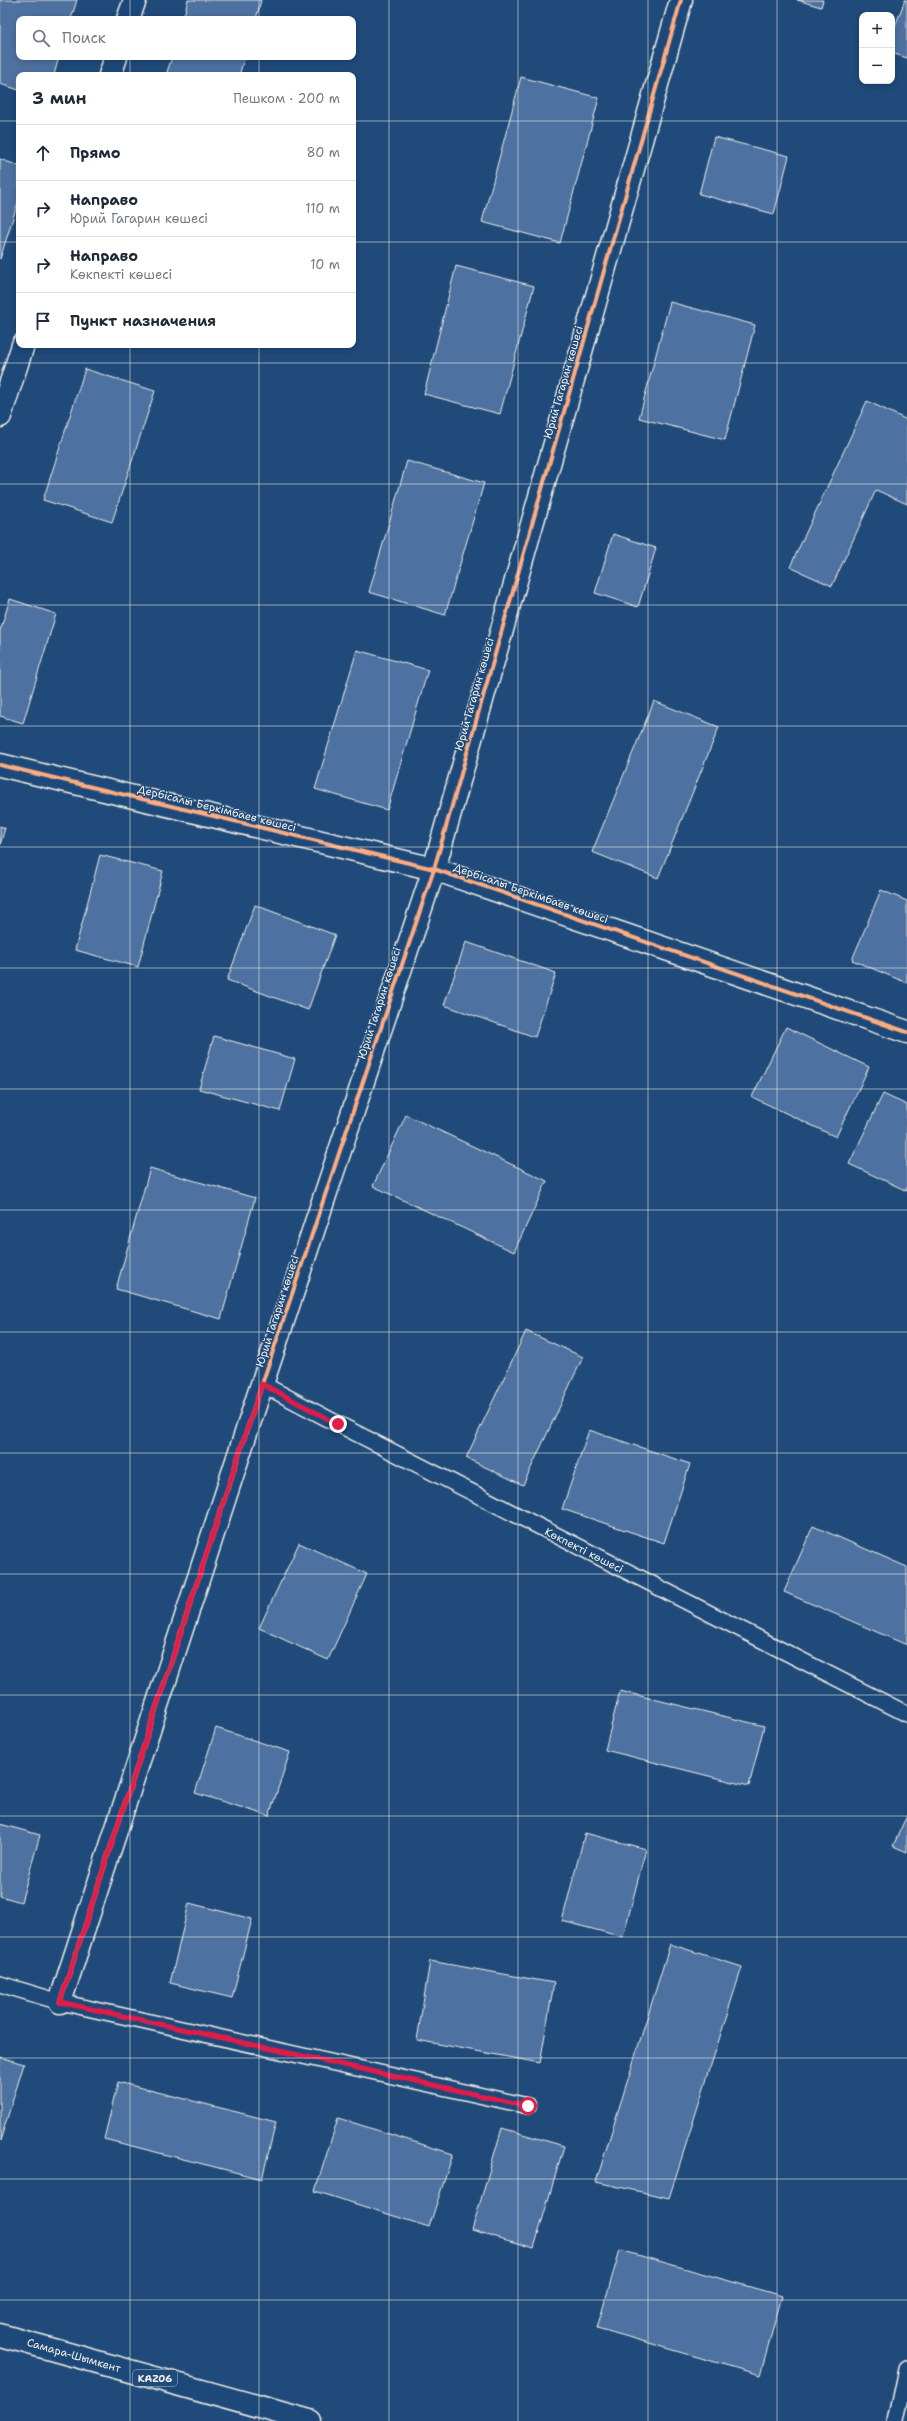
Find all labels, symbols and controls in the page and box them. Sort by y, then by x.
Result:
map controls [859,12,895,84]
button: + [859,12,895,48]
search box [16,16,356,60]
icon: search [30,27,52,49]
text: Поиск [62,28,106,48]
button: − [859,48,895,84]
text: 3 мин [32,87,87,109]
text: Пешком · 200 m [233,90,340,107]
icon: ahead [32,142,54,164]
text: Прямо [70,143,120,163]
text: 80 m [306,144,340,161]
text: Направо [70,190,138,210]
icon: right [32,198,54,220]
text: 110 m [305,200,340,217]
text: Юрий Гагарин көшесі [70,210,208,227]
text: Направо [70,246,138,266]
icon: right [32,254,54,276]
text: 10 m [310,256,340,273]
text: Көкпекті көшесі [70,266,172,283]
icon: arrive [32,310,54,332]
text: Пункт назначения [70,311,216,331]
street label: Юрий Гагарин көшесі [540,324,587,440]
street label: Юрий Гагарин көшесі [451,636,498,752]
street label: Дербісалы Беркімбаев көшесі [136,782,298,835]
street label: Дербісалы Беркімбаев көшесі [451,860,610,927]
street label: Юрий Гагарин көшесі [354,945,405,1061]
street label: Юрий Гагарин көшесі [252,1253,303,1369]
route end [329,1415,347,1433]
street label: Көкпекті көшесі [542,1524,626,1577]
route start [519,2097,537,2115]
street label: Самара-Шымкент [25,2335,123,2376]
road number: KАZ06 [133,2370,177,2386]

